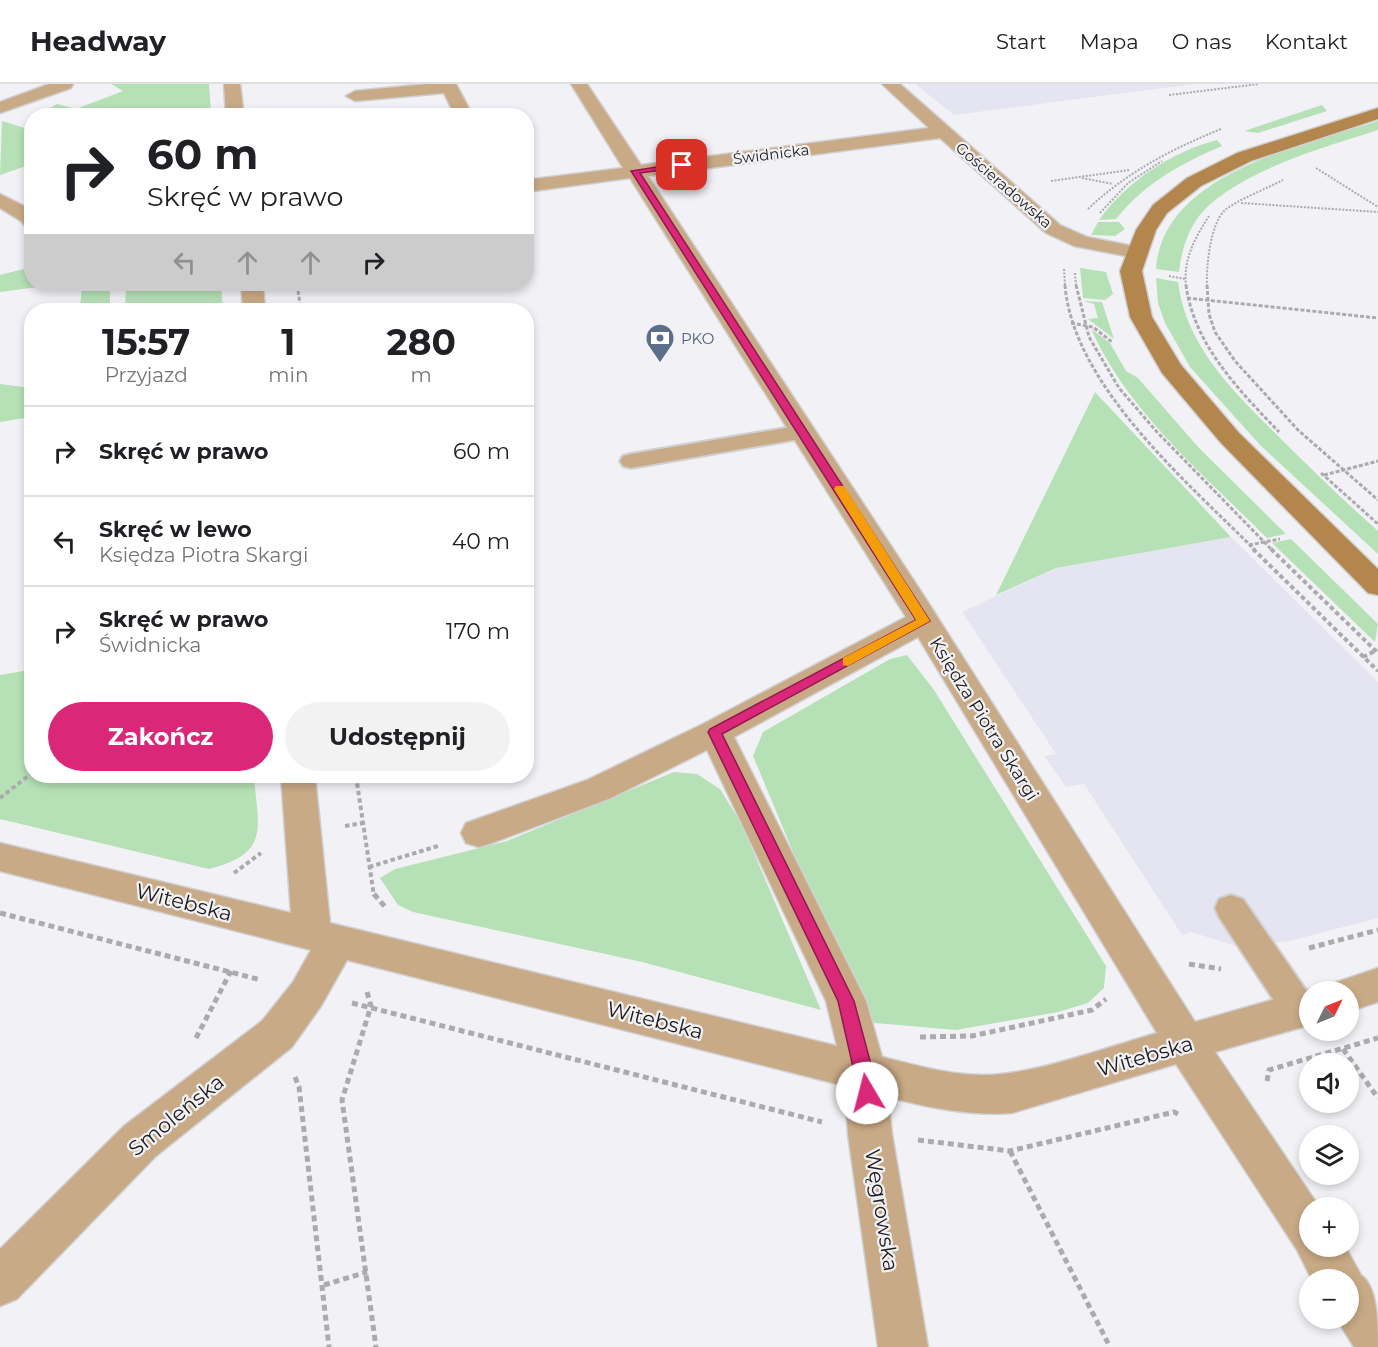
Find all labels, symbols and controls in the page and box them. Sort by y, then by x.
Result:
text: Headway [30,24,166,58]
text: Start [996,29,1047,54]
text: Mapa [1080,29,1139,54]
text: O nas [1172,29,1232,54]
text: Kontakt [1265,29,1348,54]
text: 60 m [147,128,258,180]
icon: right [48,132,126,210]
street label: Gościeradowska [952,138,1056,232]
pin [656,139,707,190]
street label: Świdnicka [732,140,810,168]
icon: arrive [665,148,698,181]
text: Skręć w prawo [147,180,343,213]
icon: left [168,246,201,279]
icon: ahead [231,246,264,279]
icon: ahead [294,246,327,279]
icon: right [357,246,390,279]
text: 15:57 [102,320,190,364]
text: 1 [281,320,295,364]
text: 280 [387,320,456,364]
bank icon: PKO [644,322,676,364]
place label: PKO [681,329,714,348]
text: Przyjazd [105,363,188,387]
text: min [268,363,308,387]
text: m [411,363,432,387]
icon: right [48,435,81,468]
text: Skręć w prawo [99,438,268,465]
text: 60 m [453,438,510,465]
text: Skręć w lewo [99,516,252,543]
icon: left [48,525,81,558]
text: 40 m [452,528,510,555]
text: Księdza Piotra Skargi [99,543,308,567]
text: Skręć w prawo [99,606,268,633]
icon: right [48,615,81,648]
text: 170 m [446,618,510,645]
text: Świdnicka [99,633,201,657]
street label: Księdza Piotra Skargi [925,633,1043,805]
button: Zakończ [48,702,273,771]
button: Udostępnij [285,702,510,771]
street label: Witebska [133,878,235,926]
north arrow [1299,981,1359,1041]
map controls [1299,981,1359,1329]
street label: Witebska [604,996,706,1044]
street label: Witebska [1094,1030,1196,1082]
button: sound [1299,1053,1359,1113]
position arrow [835,1061,899,1125]
street label: Smoleńska [123,1069,229,1161]
button: layers [1299,1125,1359,1185]
street label: Węgrowska [860,1147,904,1273]
button: + [1299,1197,1359,1257]
button: − [1299,1269,1359,1329]

